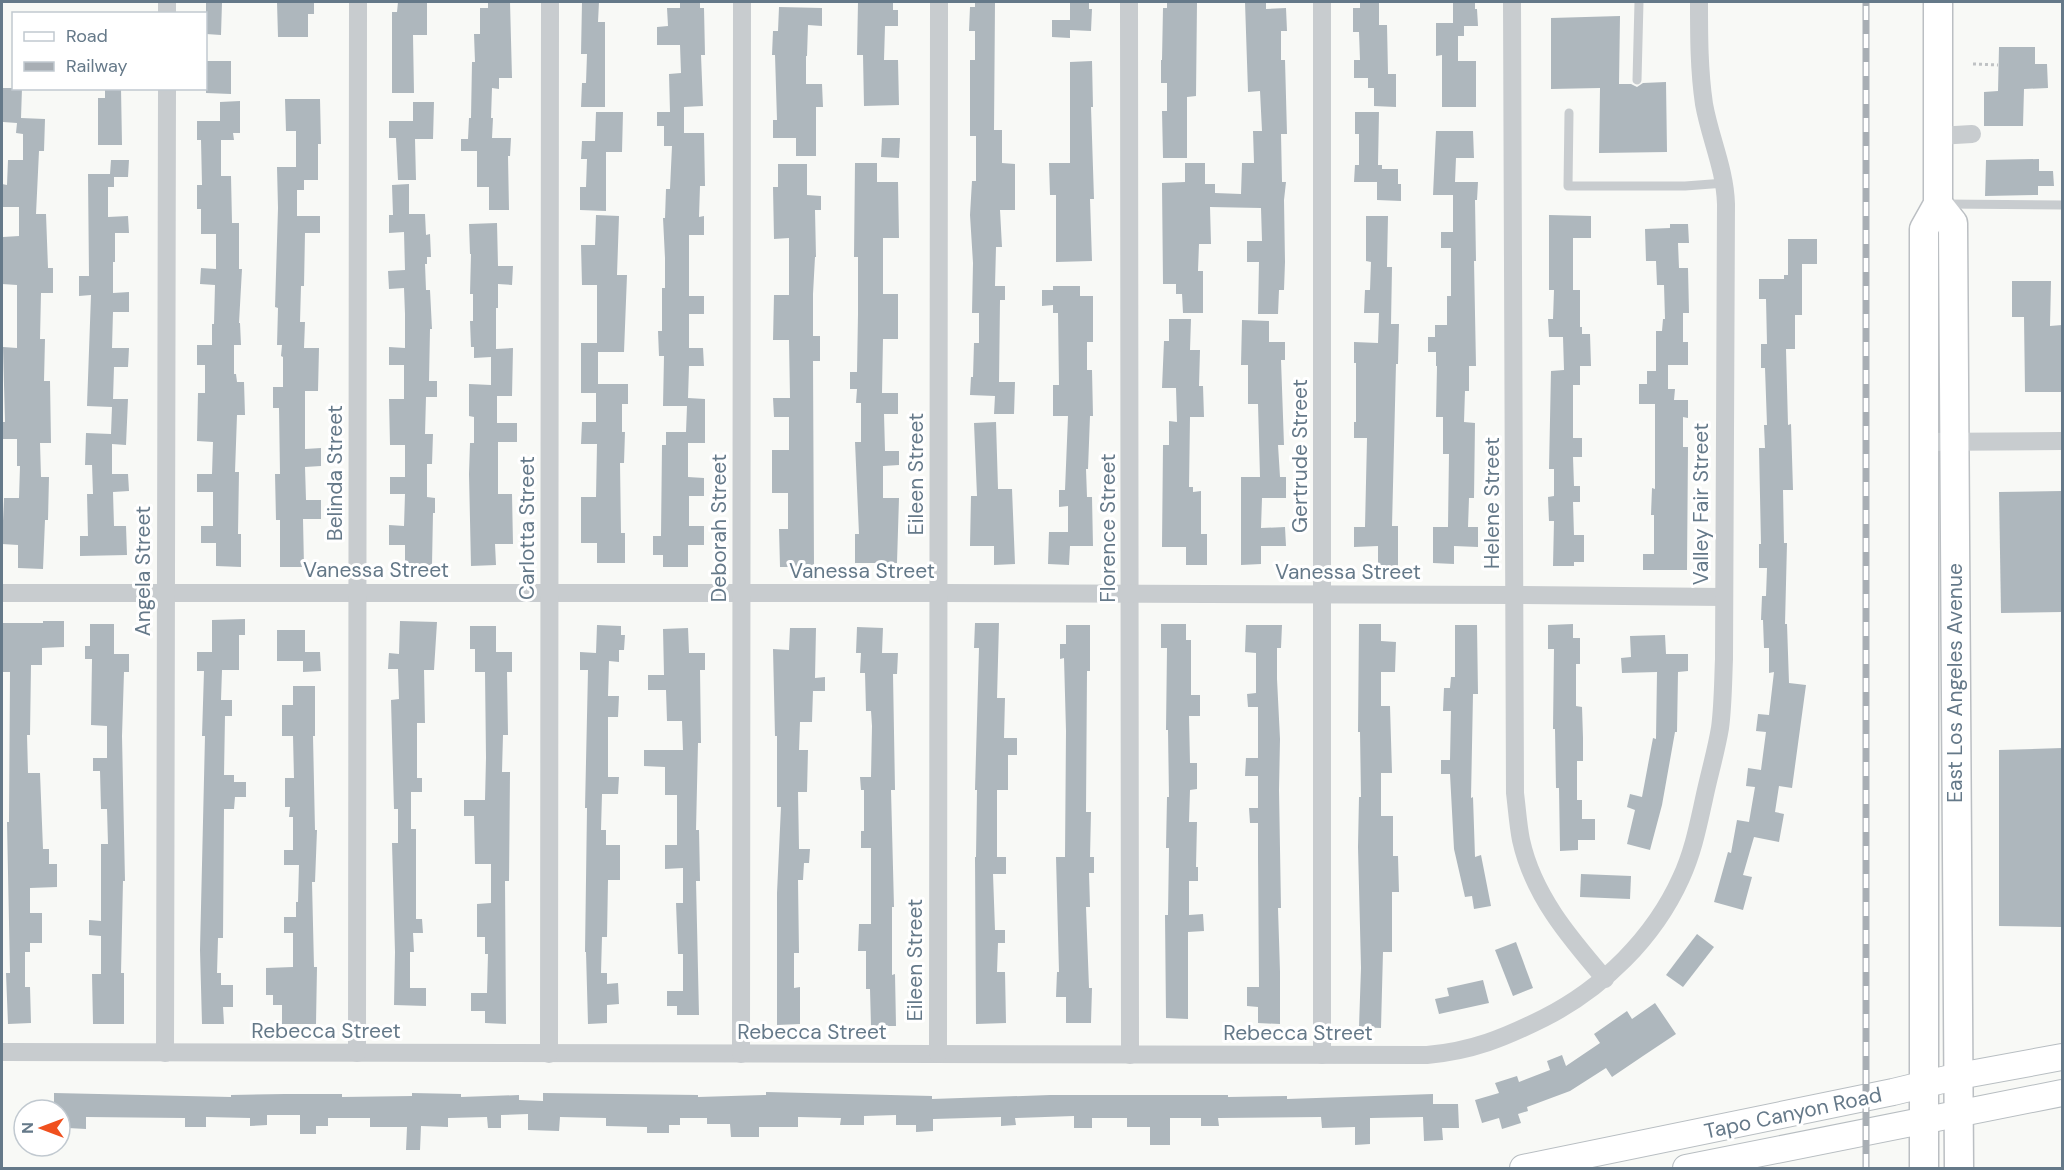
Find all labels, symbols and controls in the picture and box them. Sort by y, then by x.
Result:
legend [12,12,207,90]
text: Road [66,24,108,48]
text: Railway [66,54,128,78]
street label: Gertrude Street [1286,379,1314,533]
street label: Belinda Street [321,405,349,541]
street label: Eileen Street [902,413,930,535]
street label: Valley Fair Street [1687,423,1715,585]
street label: Helene Street [1478,437,1506,569]
street label: Deborah Street [705,454,733,602]
street label: Florence Street [1094,454,1122,602]
street label: Carlotta Street [513,456,541,600]
street label: Angela Street [129,506,157,636]
street label: Vanessa Street [303,556,449,584]
street label: Vanessa Street [789,557,935,585]
street label: Vanessa Street [1275,558,1421,586]
street label: East Los Angeles Avenue [1941,563,1969,803]
street label: Eileen Street [901,899,929,1021]
street label: Rebecca Street [251,1017,401,1045]
street label: Rebecca Street [737,1018,887,1046]
street label: Rebecca Street [1223,1019,1373,1047]
street label: Tapo Canyon Road [1702,1081,1884,1145]
north arrow [12,1098,72,1158]
text: N [17,1122,38,1134]

